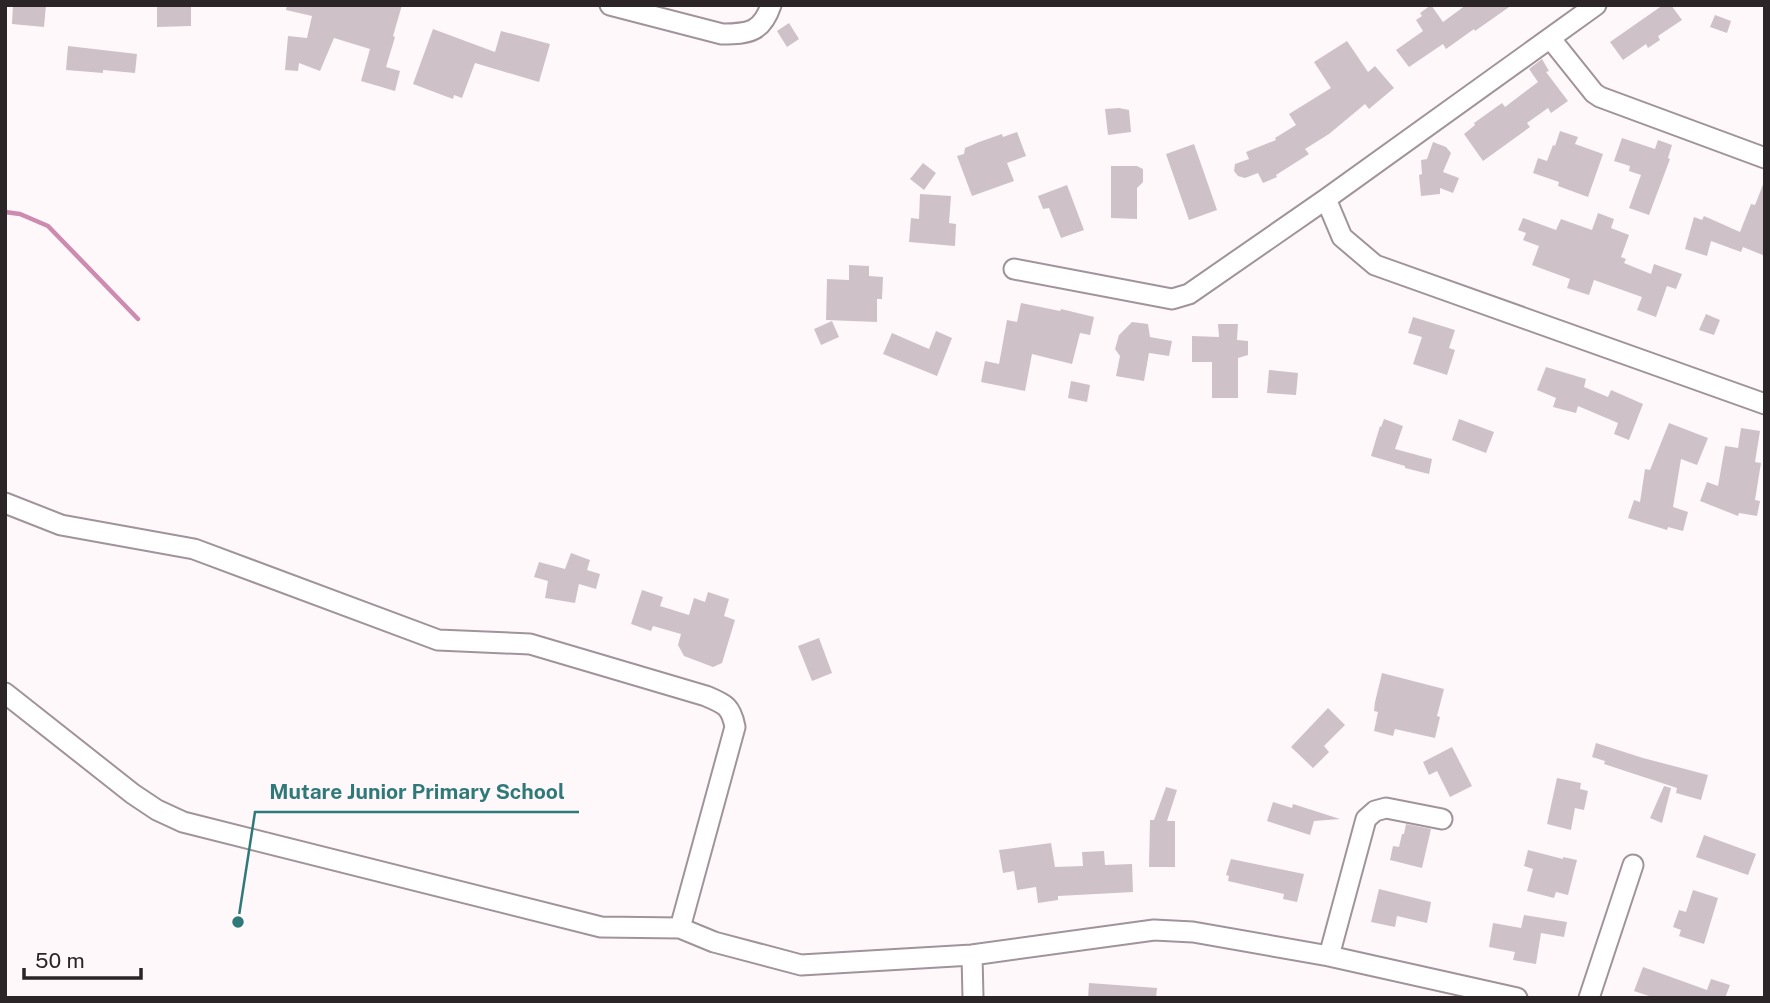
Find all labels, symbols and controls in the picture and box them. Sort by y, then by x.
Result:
callout: Mutare Junior Primary School [255,770,579,812]
text: Mutare Junior Primary School [269,779,565,804]
scale bar [24,936,142,980]
text: 50 m [35,948,85,973]

